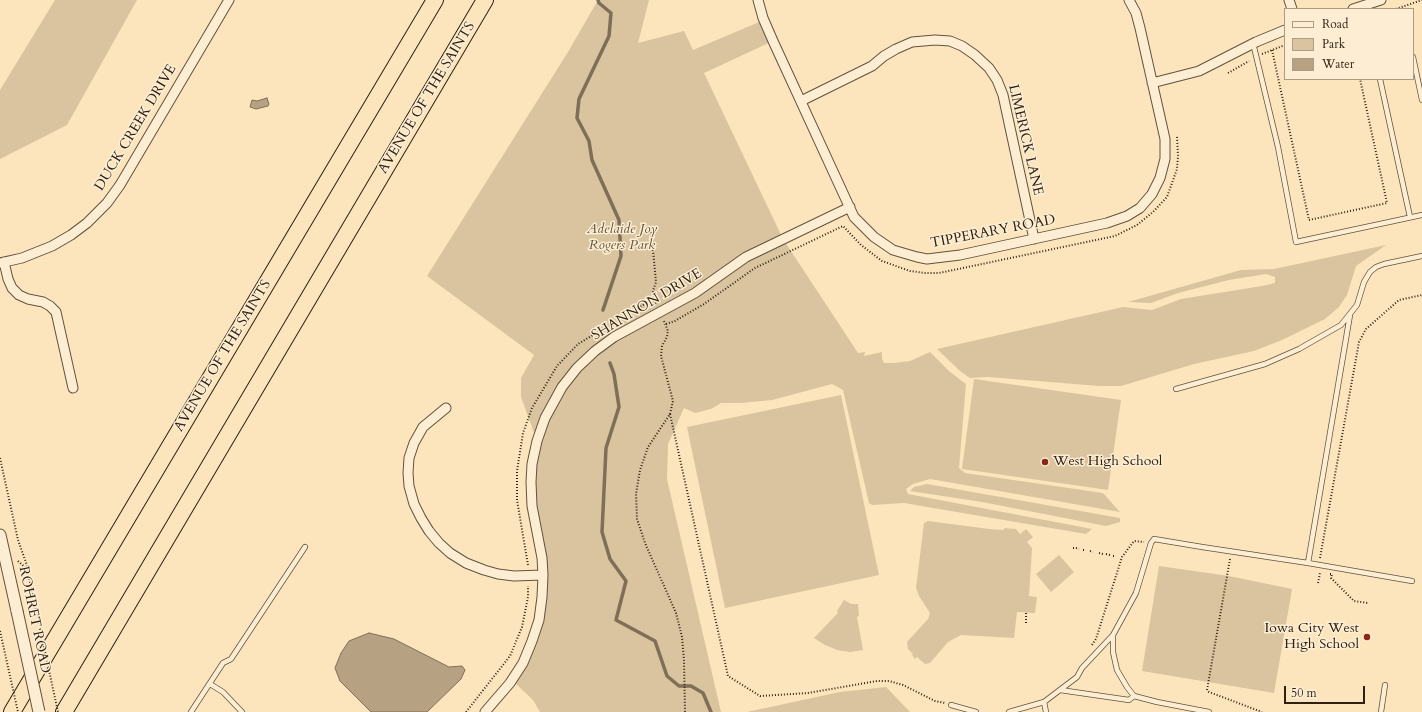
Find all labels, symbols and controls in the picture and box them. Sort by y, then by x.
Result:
legend [1284,8,1414,80]
text: Road [1322,16,1348,32]
street label: AVENUE OF THE SAINTS [375,19,479,177]
text: Park [1322,36,1345,52]
text: Water [1322,56,1354,72]
street label: DUCK CREEK DRIVE [92,62,180,194]
street label: LIMERICK LANE [1004,83,1046,197]
street label: TIPPERARY ROAD [929,212,1057,252]
park label: Adelaide Joy Rogers Park [587,222,657,254]
street label: SHANNON DRIVE [589,266,705,344]
street label: AVENUE OF THE SAINTS [171,277,275,435]
place label: West High School [1053,454,1162,470]
marker: West High School [1040,457,1050,467]
street label: ROHRET ROAD [14,565,54,675]
place label: Iowa City West High School [1264,621,1359,654]
marker: Iowa City West High School [1362,632,1372,642]
scale bar [1286,678,1367,704]
text: 50 m [1291,685,1317,701]

